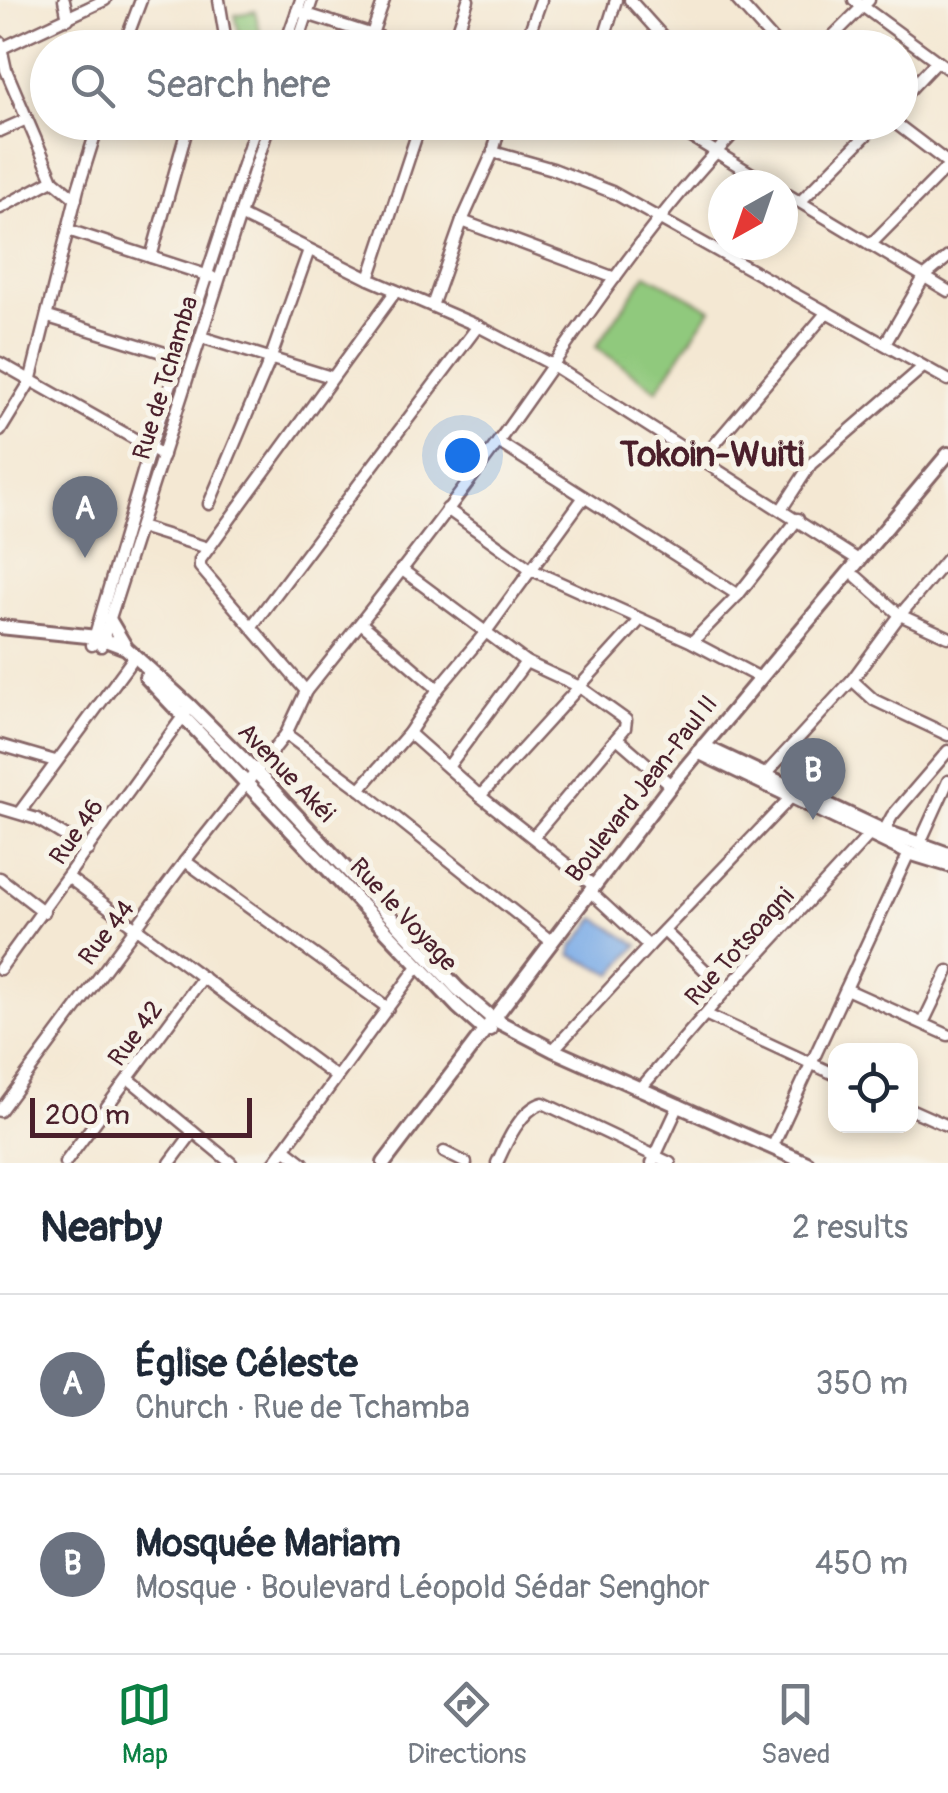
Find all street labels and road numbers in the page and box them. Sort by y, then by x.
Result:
street label: Rue de Tchamba [126,292,206,464]
street label: Boulevard Jean-Paul II [559,689,725,889]
street label: Avenue Akéi [231,717,341,829]
street label: Rue 46 [43,793,111,871]
street label: Rue le Voyage [343,852,464,979]
street label: Rue Totsoagni [679,881,801,1013]
street label: Rue 44 [72,894,142,972]
street label: Rue 42 [102,995,170,1073]

